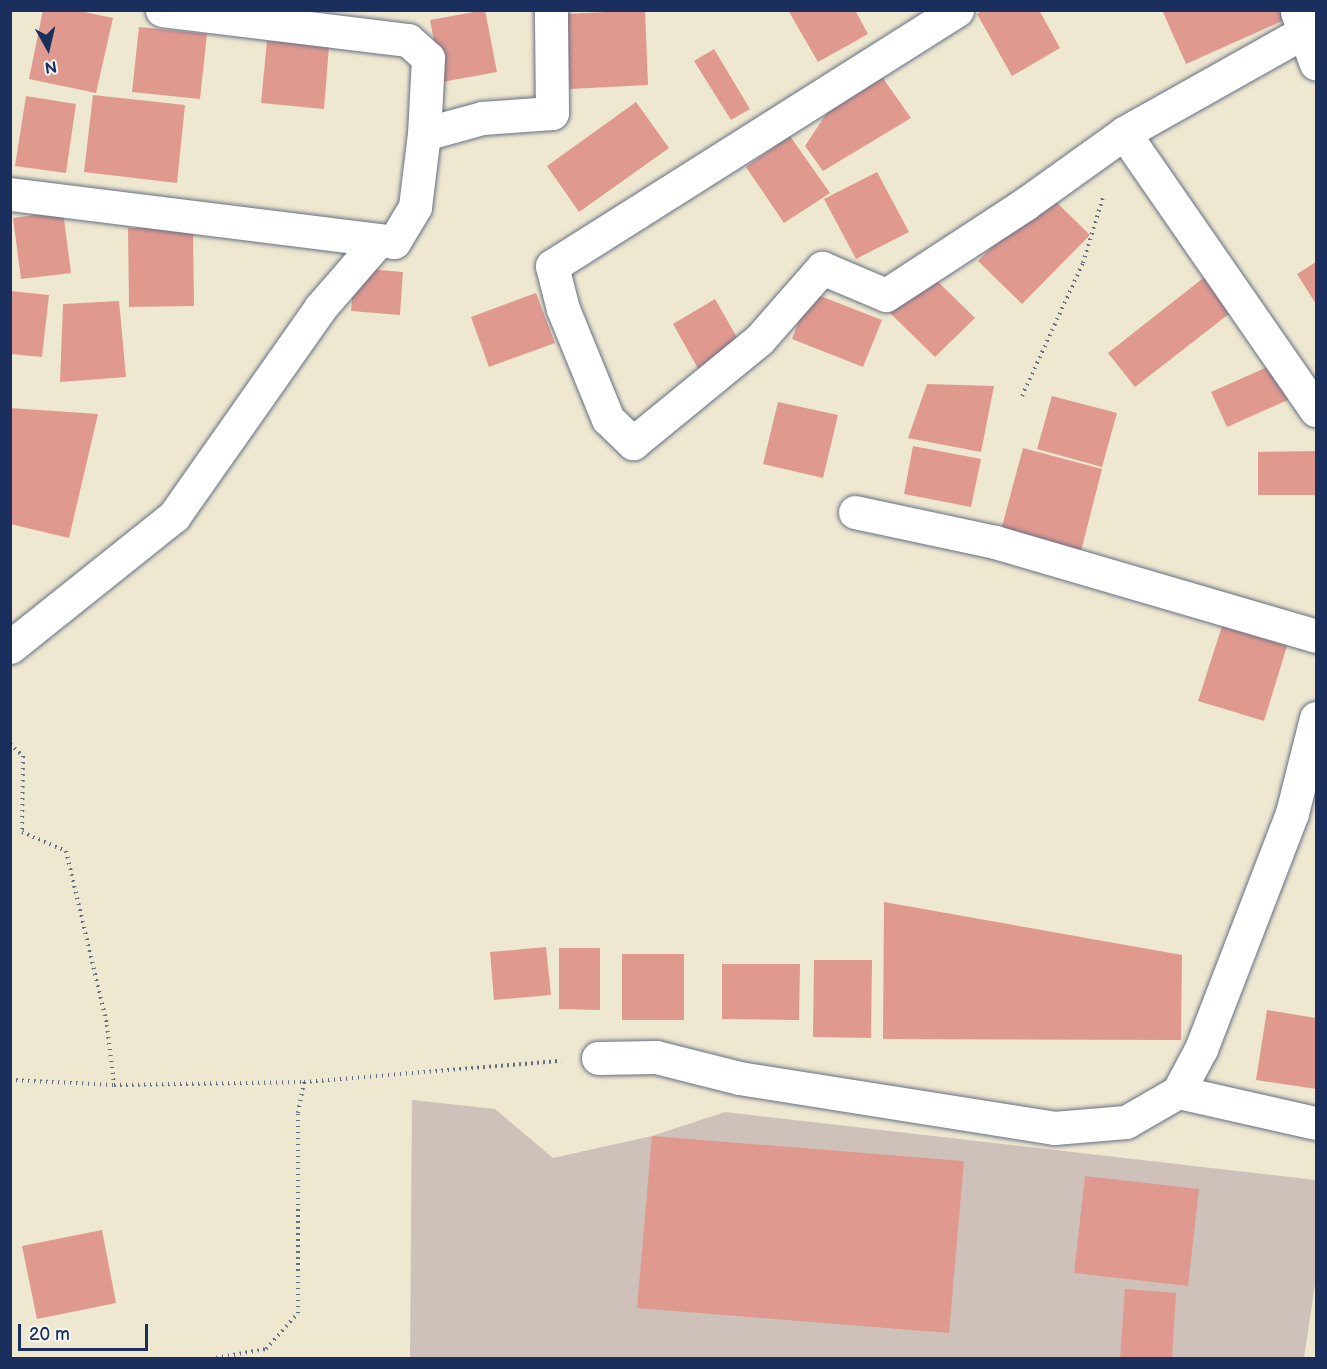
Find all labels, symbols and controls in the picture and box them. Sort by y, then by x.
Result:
north arrow [18,18,78,78]
text: N [43,56,58,77]
scale bar [21,1312,152,1350]
text: 20 m [29,1324,70,1345]

